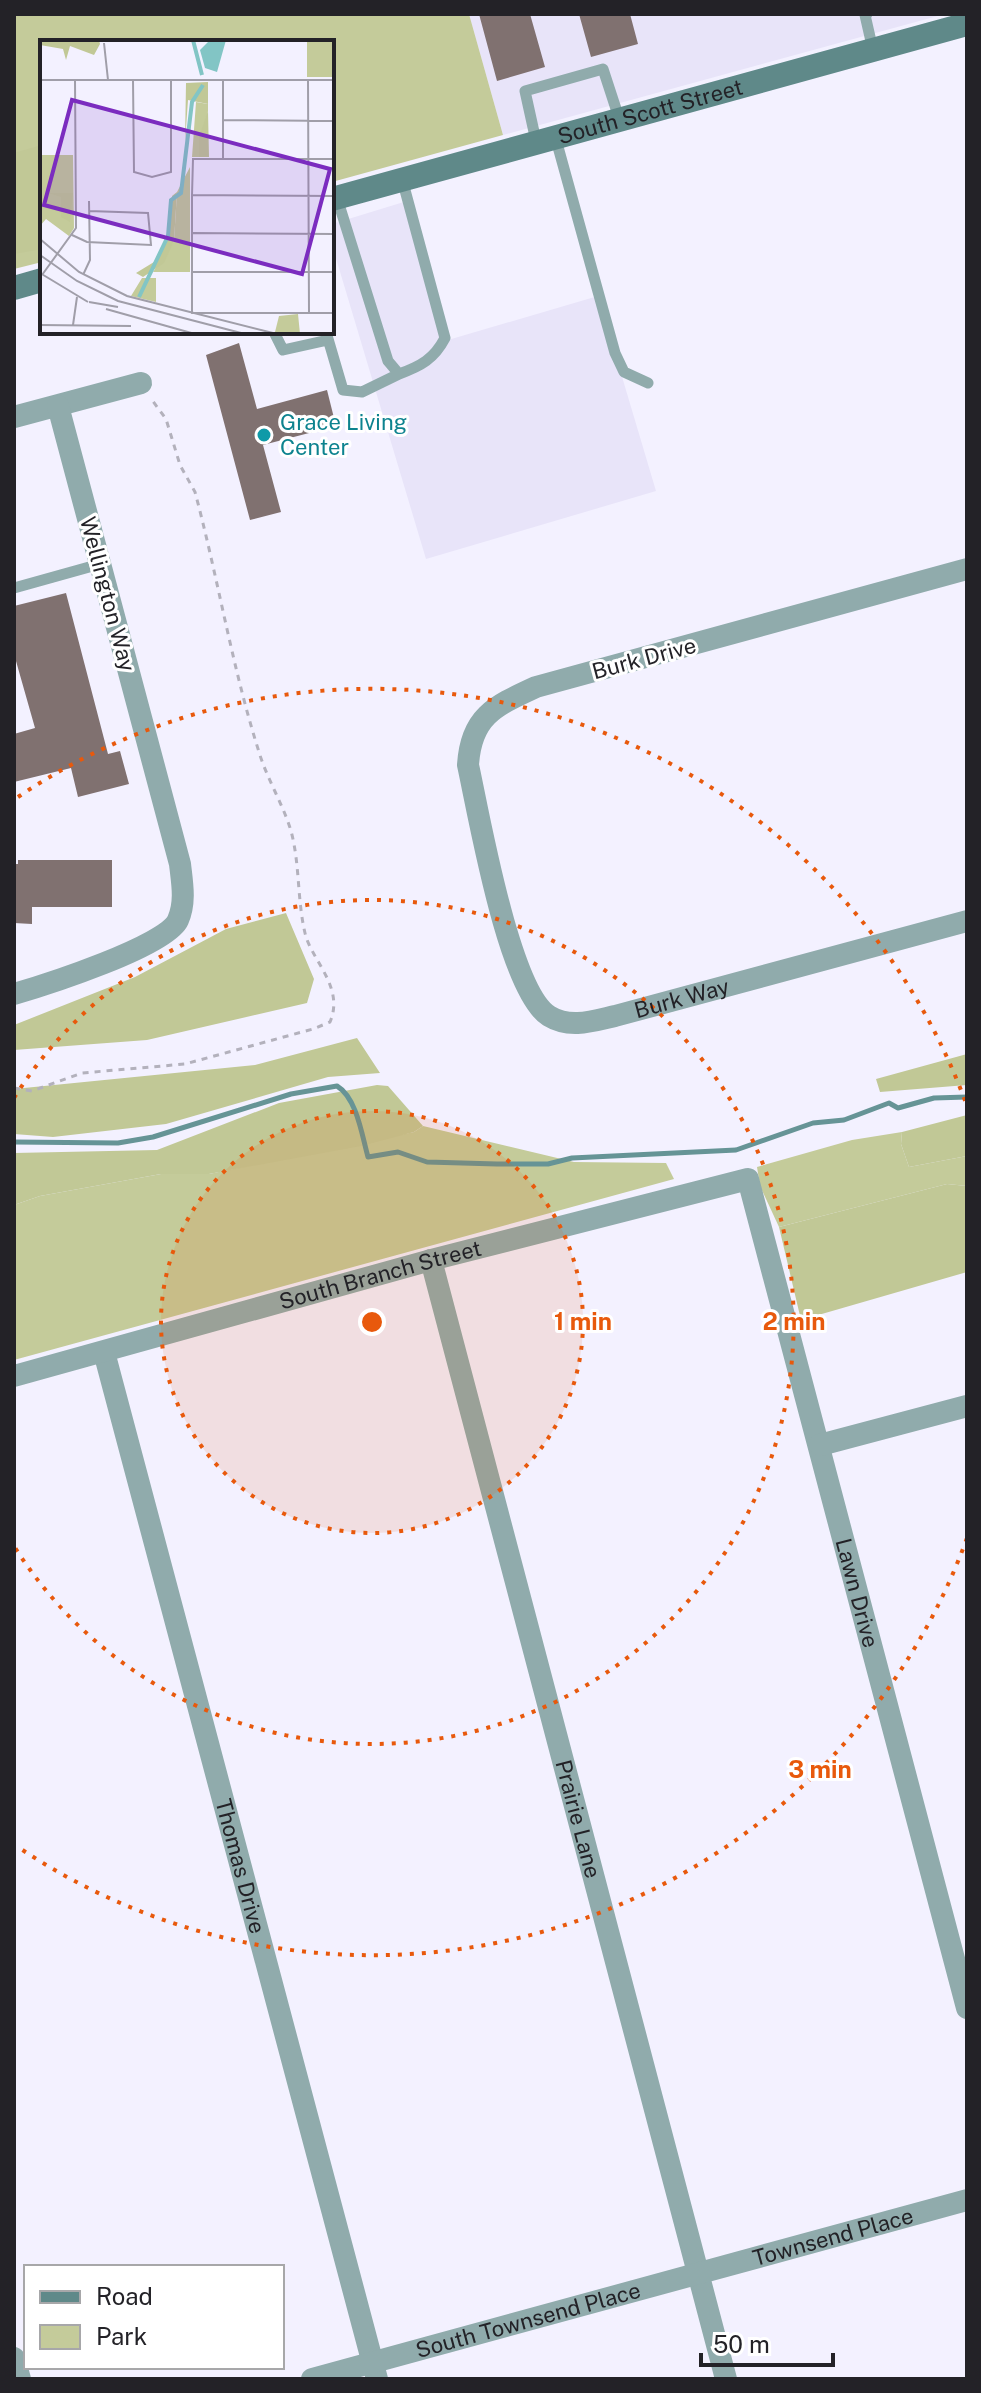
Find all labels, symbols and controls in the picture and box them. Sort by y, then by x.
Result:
inset map [40,40,334,334]
street label: South Scott Street [555,73,746,149]
place label: Grace Living Center [280,409,407,460]
marker: Grace Living Center [255,426,273,444]
street label: Wellington Way [75,514,141,674]
street label: Burk Drive [589,632,699,684]
street label: Burk Way [631,973,732,1023]
street label: South Branch Street [276,1235,484,1315]
text: 1 min [554,1307,612,1335]
text: 2 min [763,1307,825,1335]
centre of rings [358,1308,386,1336]
street label: Lawn Drive [830,1535,884,1650]
text: 3 min [788,1755,852,1783]
street label: Prairie Lane [550,1757,606,1881]
street label: Thomas Drive [210,1796,271,1936]
street label: Townsend Place [750,2202,916,2271]
legend [24,2265,284,2369]
street label: South Townsend Place [413,2277,643,2363]
text: Road [96,2282,153,2310]
scale bar [701,2317,833,2367]
text: Park [96,2322,147,2350]
text: 50 m [713,2330,770,2358]

